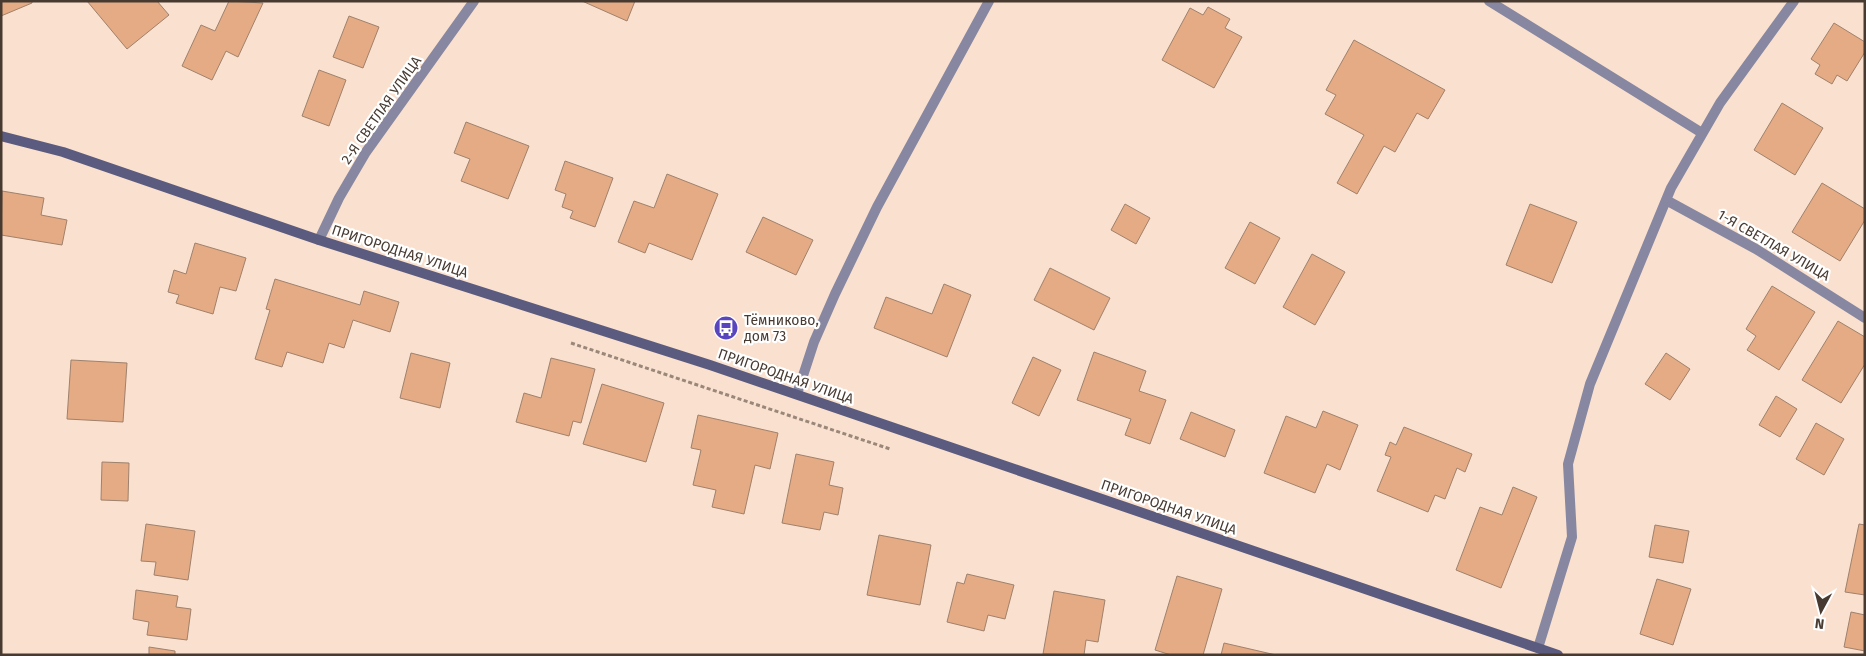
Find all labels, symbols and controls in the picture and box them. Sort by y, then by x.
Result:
street label: 2-Я СВЕТЛАЯ УЛИЦА [338,53,425,168]
street label: 1-Я СВЕТЛАЯ УЛИЦА [1715,206,1833,285]
street label: ПРИГОРОДНАЯ УЛИЦА [329,221,470,282]
place label: Тёмниково, дом 73 [744,312,819,345]
bus stop icon: Тёмниково, дом 73 [713,315,739,341]
street label: ПРИГОРОДНАЯ УЛИЦА [716,345,856,408]
street label: ПРИГОРОДНАЯ УЛИЦА [1099,476,1239,539]
north arrow [1796,586,1846,636]
text: N [1814,614,1825,632]

